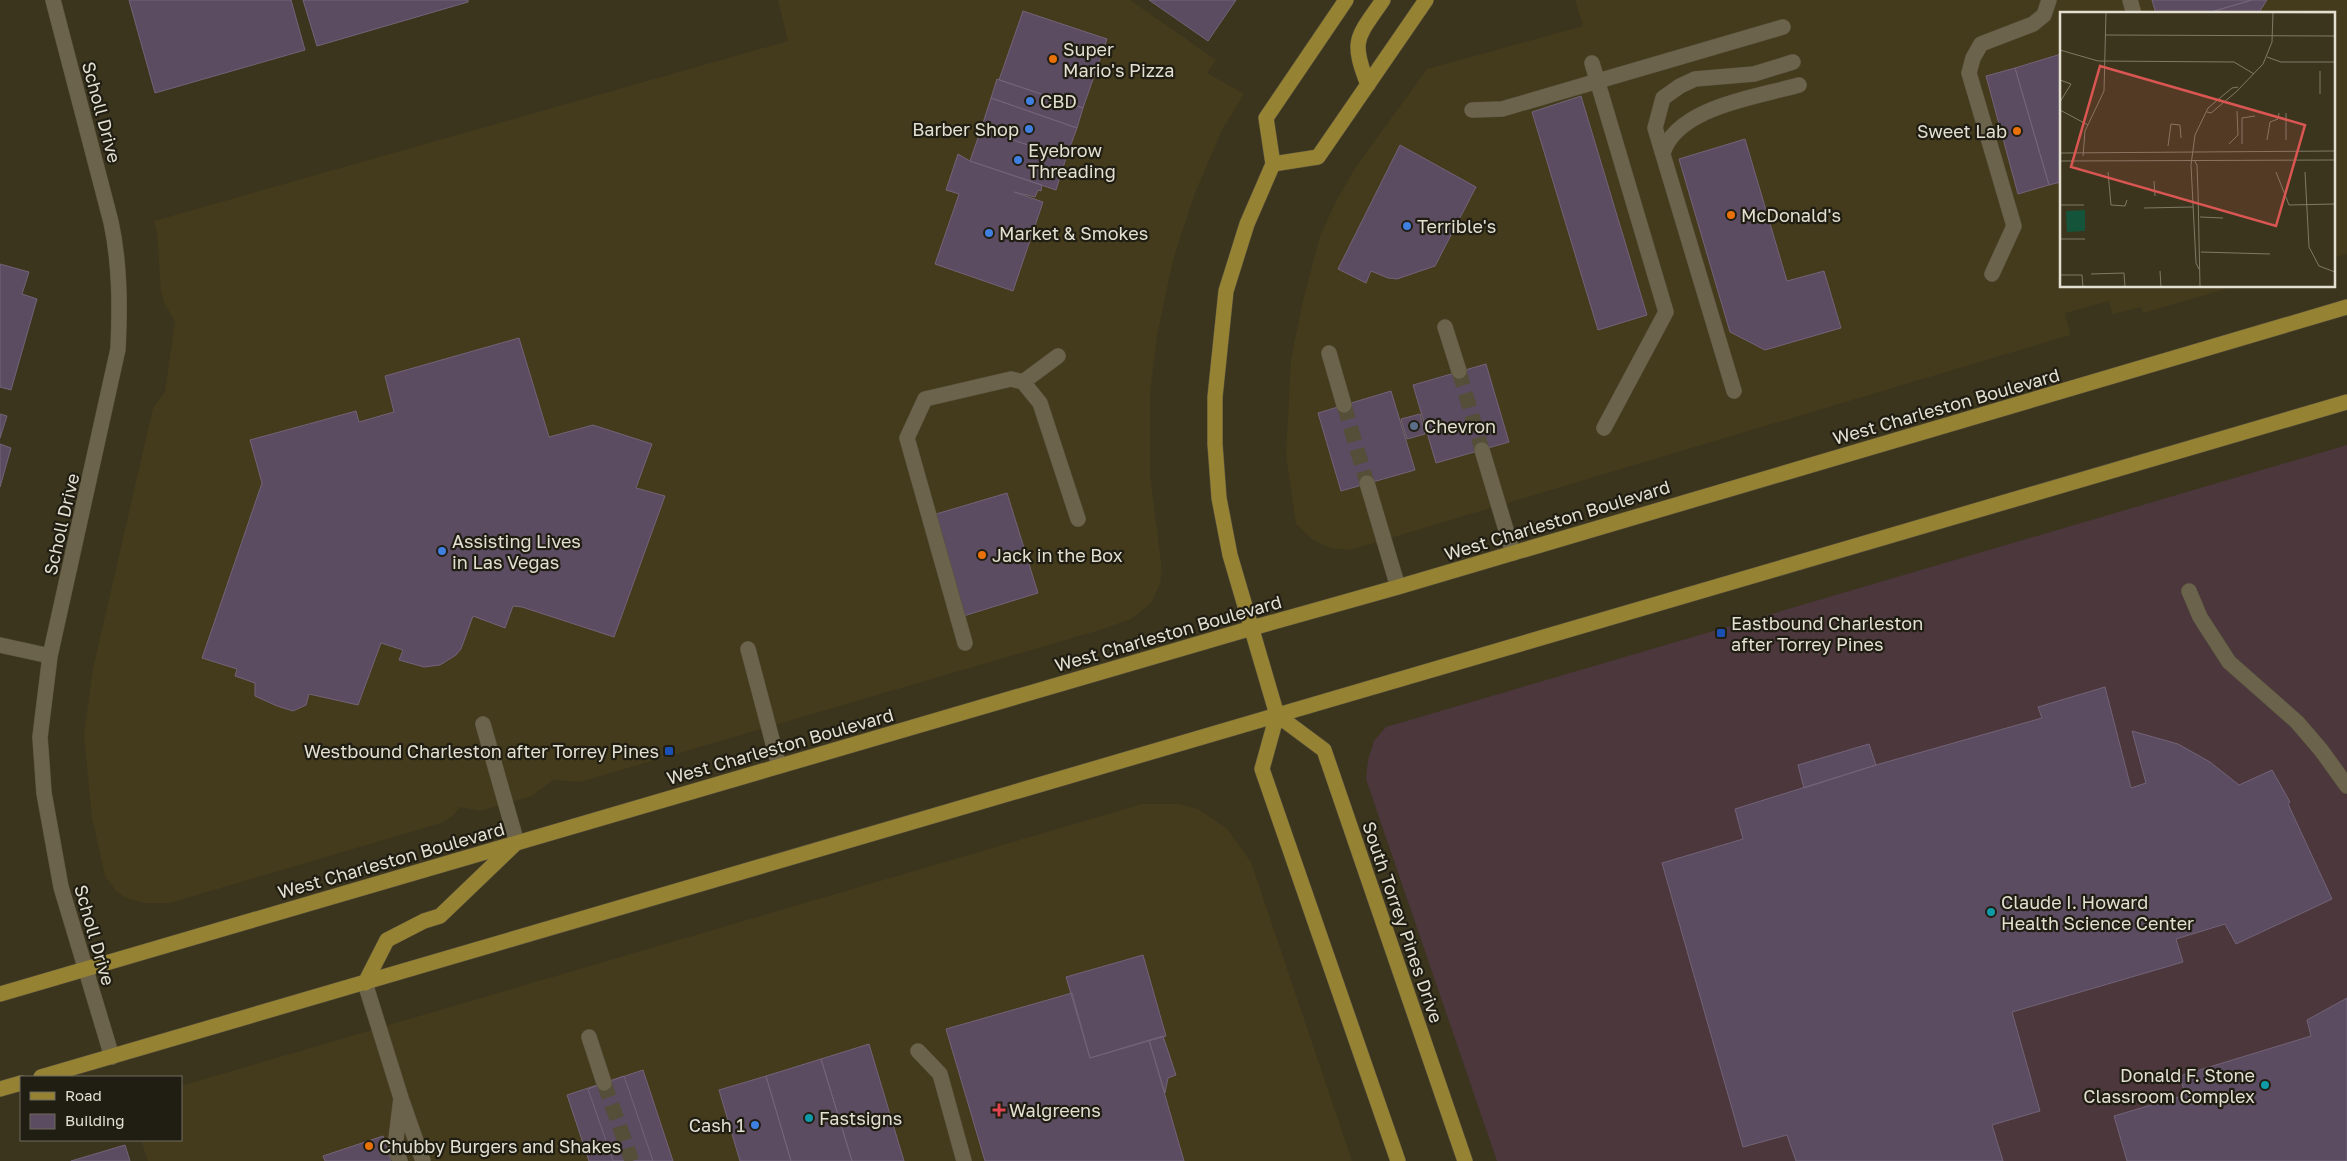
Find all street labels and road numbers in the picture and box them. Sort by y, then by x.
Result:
street label: Scholl Drive [78,59,126,165]
street label: West Charleston Boulevard [1830,363,2062,449]
street label: Scholl Drive [39,471,83,577]
street label: West Charleston Boulevard [1441,475,1673,565]
street label: West Charleston Boulevard [1052,590,1284,676]
street label: West Charleston Boulevard [664,703,896,789]
street label: West Charleston Boulevard [275,817,507,903]
street label: South Torrey Pines Drive [1358,818,1448,1026]
street label: Scholl Drive [70,882,120,988]

